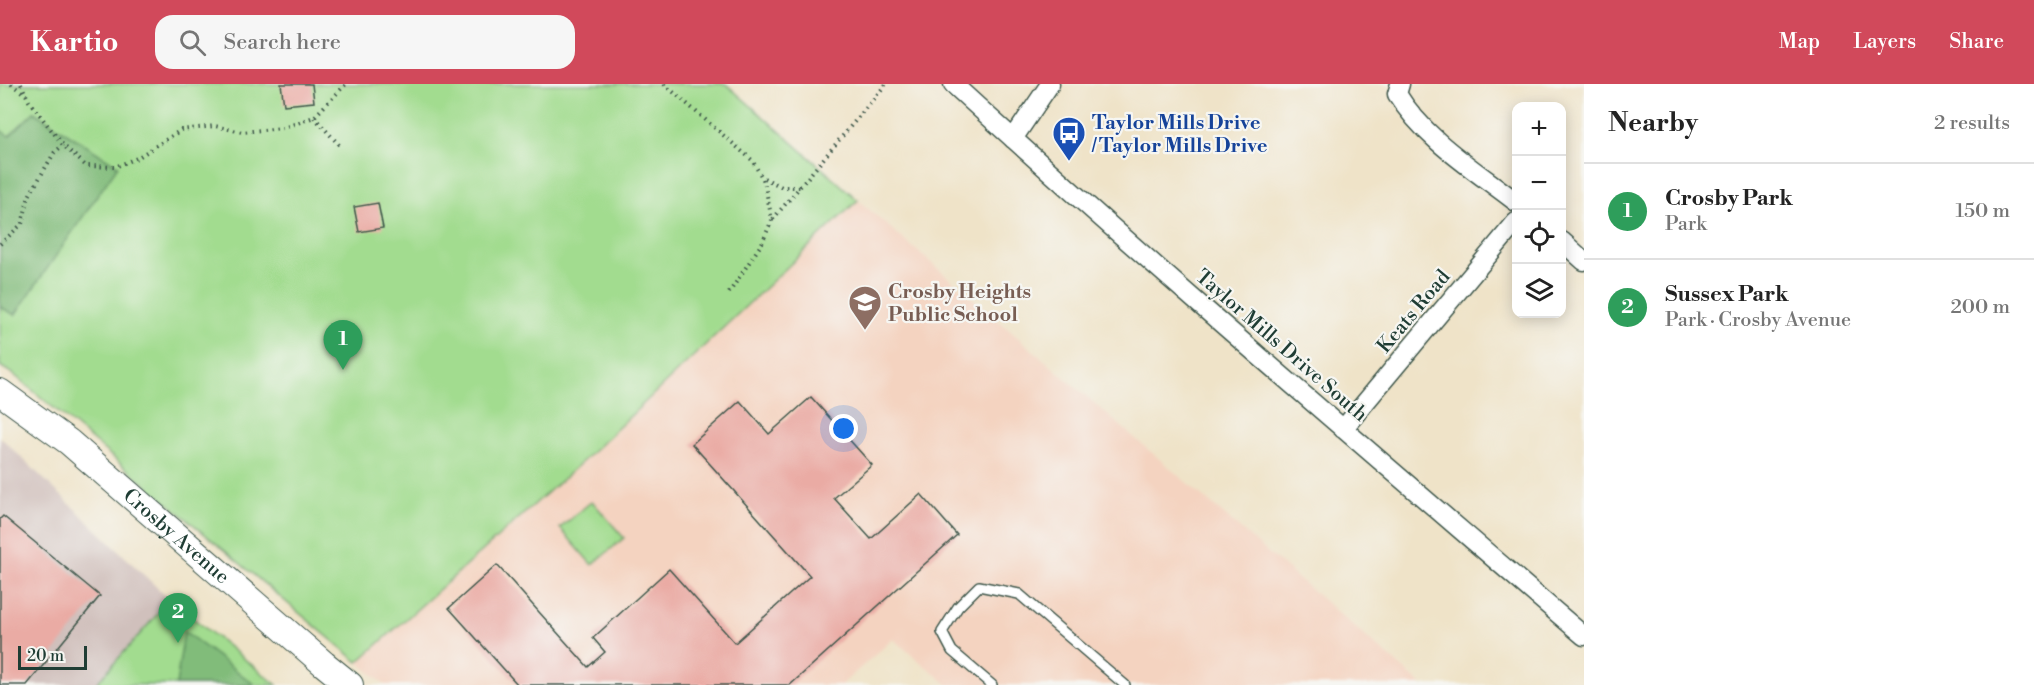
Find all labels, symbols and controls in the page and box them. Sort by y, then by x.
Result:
search box [155,15,575,69]
text: Kartio [30,25,119,60]
icon: search [176,26,209,59]
text: Search here [224,29,341,56]
text: Map [1779,29,1820,55]
text: Layers [1853,29,1916,55]
text: Share [1949,29,2004,55]
map controls [1512,102,1566,318]
button: + [1512,102,1566,156]
text: Nearby [1608,107,1698,139]
place label: Taylor Mills Drive / Taylor Mills Drive [1091,111,1268,159]
text: 2 results [1934,111,2010,136]
bus stop icon: Taylor Mills Drive / Taylor Mills Drive [1051,115,1087,162]
button: − [1512,156,1566,210]
text: Crosby Park [1665,185,1793,212]
text: 1 [1623,199,1632,224]
text: 150 m [1955,199,2010,224]
button: locate [1512,210,1566,264]
text: Park [1665,212,1707,237]
button: layers [1512,264,1566,318]
street label: Taylor Mills Drive South [1190,265,1372,428]
street label: Keats Road [1372,265,1457,359]
place label: Crosby Heights Public School [888,280,1031,328]
text: Sussex Park [1665,281,1789,308]
school or university icon: Crosby Heights Public School [847,284,883,331]
text: 2 [1621,295,1634,320]
text: 200 m [1950,295,2010,320]
text: Park · Crosby Avenue [1665,308,1851,333]
pin: 1 [324,320,362,370]
your location [829,414,858,443]
street label: Crosby Avenue [117,484,234,590]
pin: 2 [158,594,198,643]
scale bar [18,643,87,670]
text: 20 m [27,646,64,666]

